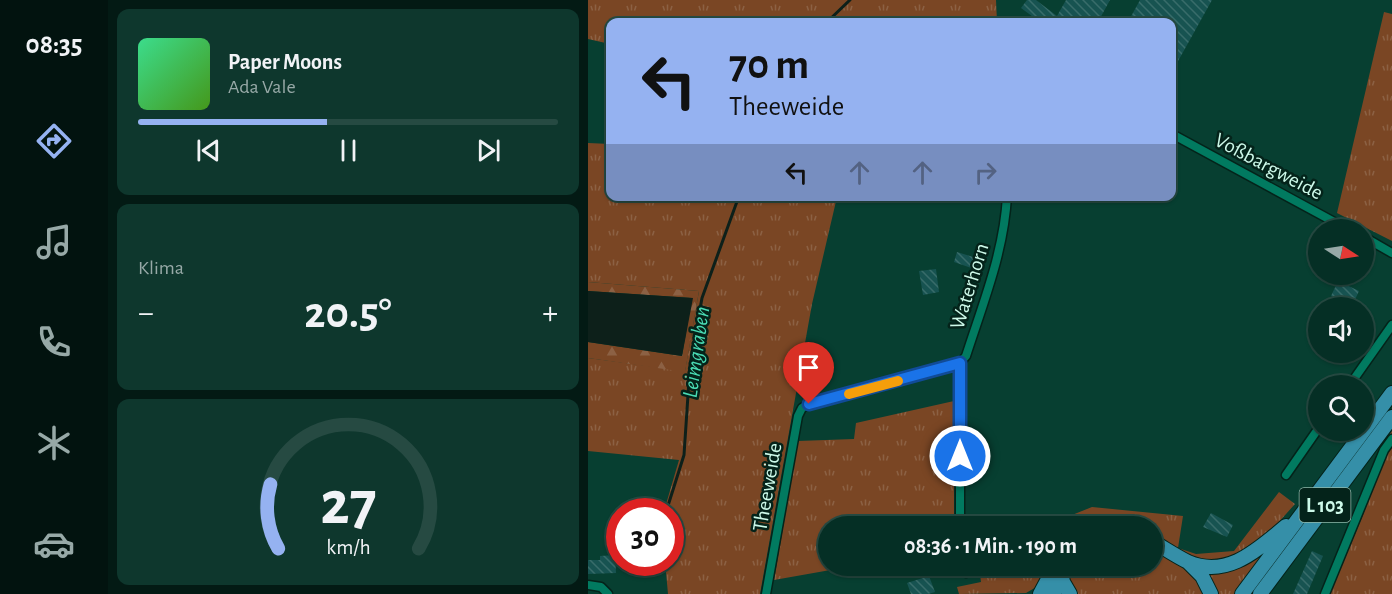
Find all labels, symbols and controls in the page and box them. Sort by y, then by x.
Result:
text: 08:35 [26,31,82,58]
icon: left [630,42,708,120]
text: 70 m [729,44,809,86]
text: Paper Moons [228,51,342,73]
text: Ada Vale [228,77,296,97]
text: Theeweide [729,93,844,120]
icon: directions [33,120,75,162]
street label: Voßbargweide [1211,129,1326,204]
icon: previous [192,134,225,167]
icon: pause [332,134,365,167]
icon: next [472,134,505,167]
icon: left [780,156,813,189]
icon: ahead [843,156,876,189]
icon: ahead [906,156,939,189]
icon: right [969,156,1002,189]
north arrow [1308,219,1374,285]
map controls [1308,219,1374,441]
icon: music [33,221,75,263]
street label: Waterhorn [946,241,993,332]
text: Klima [138,258,184,278]
text: 20.5° [304,291,392,336]
text: − [138,297,154,330]
text: + [542,297,558,330]
button: sound [1308,297,1374,363]
water label: Leimgraben [679,305,713,399]
icon: phone [33,321,75,363]
pin [783,342,834,404]
icon: arrive [792,351,825,384]
button: search [1308,375,1374,441]
icon: climate [33,422,75,464]
position arrow [928,424,992,488]
street label: Theeweide [749,441,786,533]
text: 27 [320,473,376,535]
road number: L 103 [1300,488,1350,522]
speed limit sign: 30 [606,498,684,576]
icon: car [33,523,75,565]
text: 08:36 · 1 Min. · 190 m [904,535,1077,557]
text: km/h [326,537,370,558]

